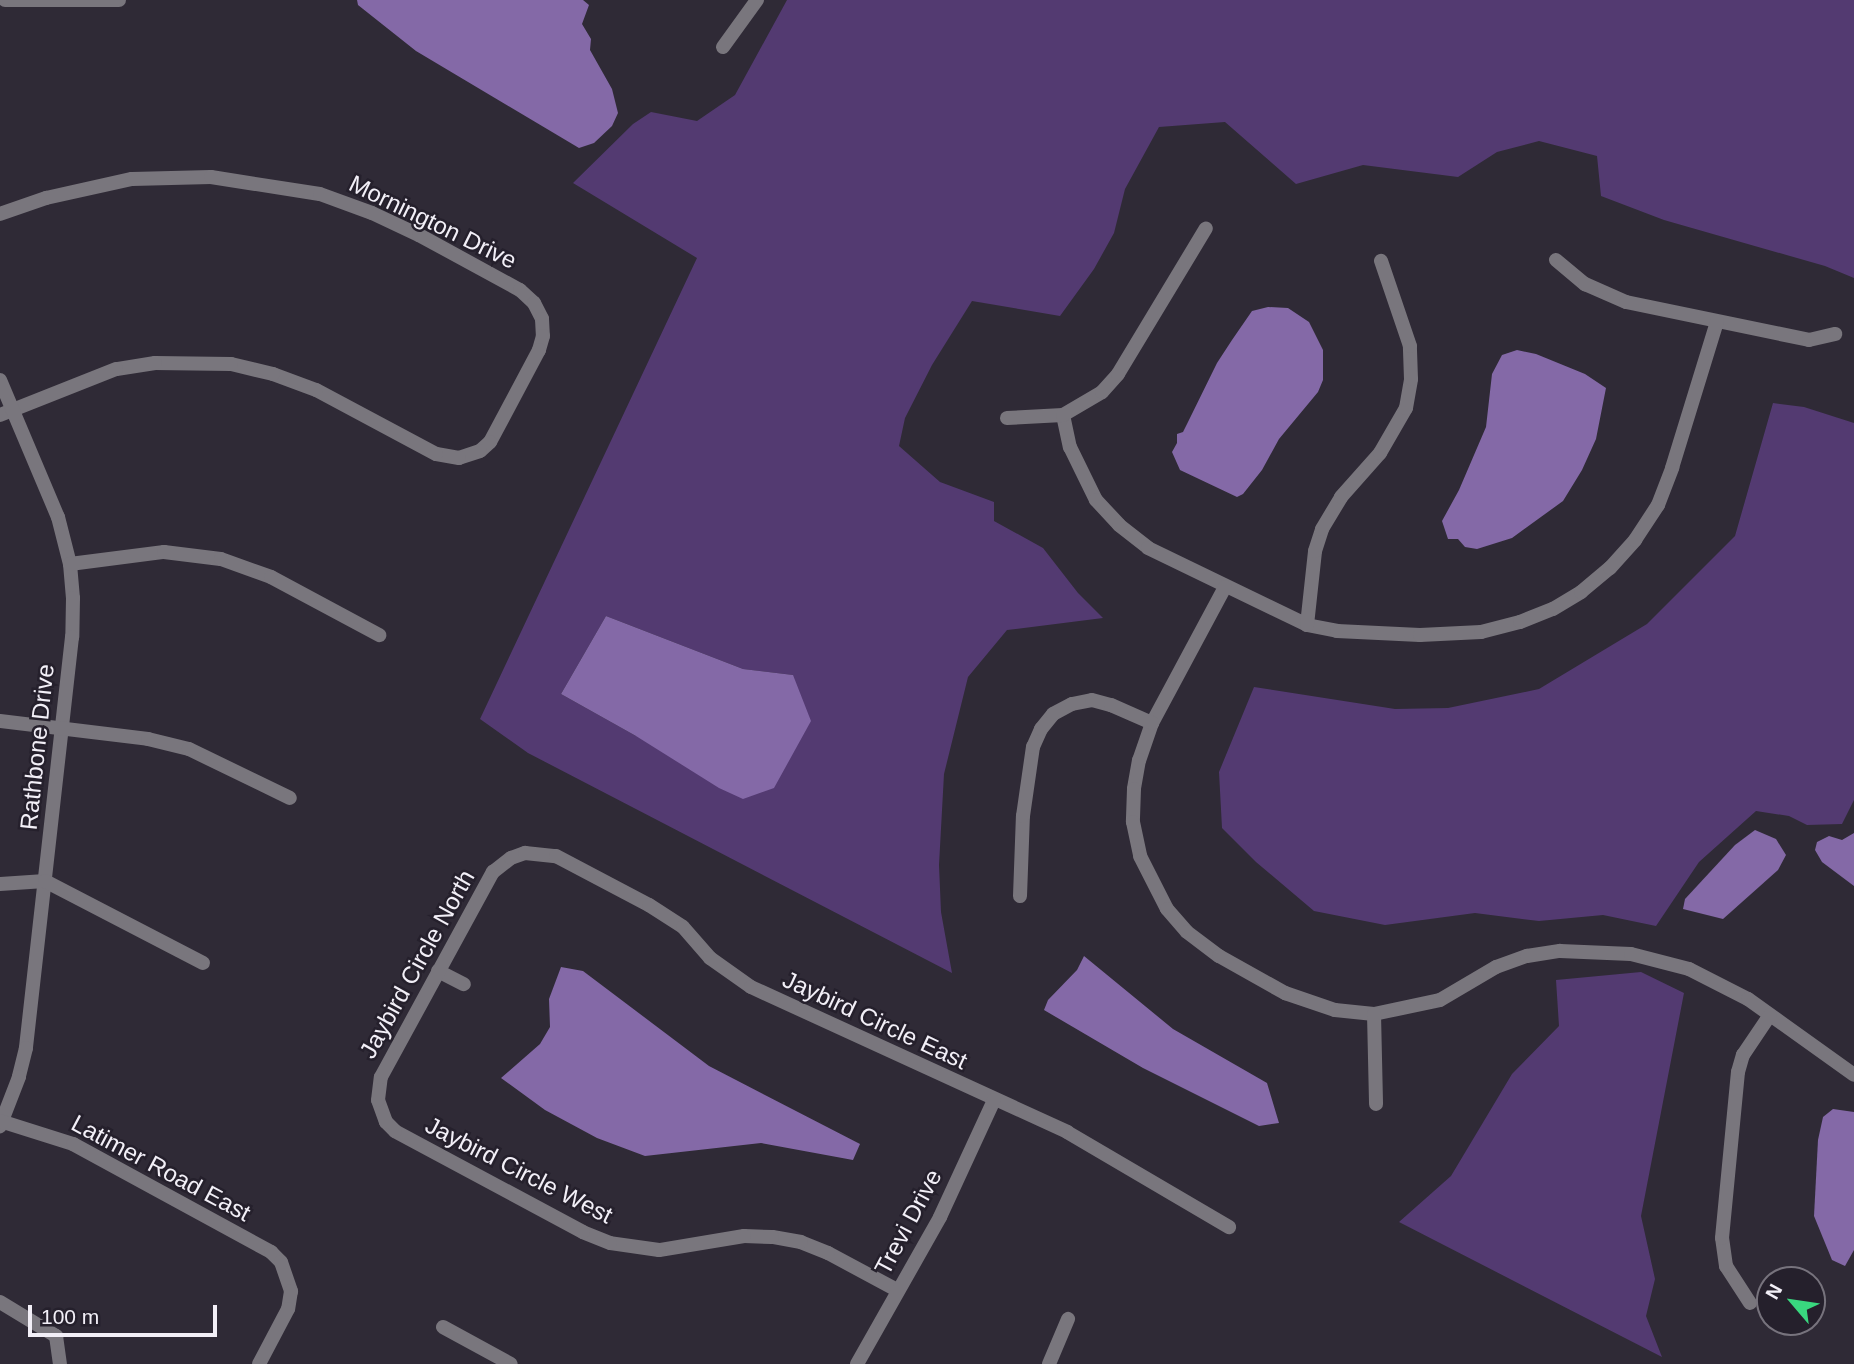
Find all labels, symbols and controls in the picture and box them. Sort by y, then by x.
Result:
street label: Mornington Drive [345,169,521,275]
street label: Rathbone Drive [14,663,60,831]
street label: Jaybird Circle North [353,865,481,1063]
street label: Jaybird Circle East [778,965,972,1075]
street label: Latimer Road East [66,1109,256,1227]
street label: Jaybird Circle West [421,1110,617,1230]
street label: Trevi Drive [868,1164,948,1280]
north arrow [1756,1266,1826,1336]
text: N [1761,1280,1786,1303]
scale bar [32,1290,220,1334]
text: 100 m [41,1305,99,1328]

